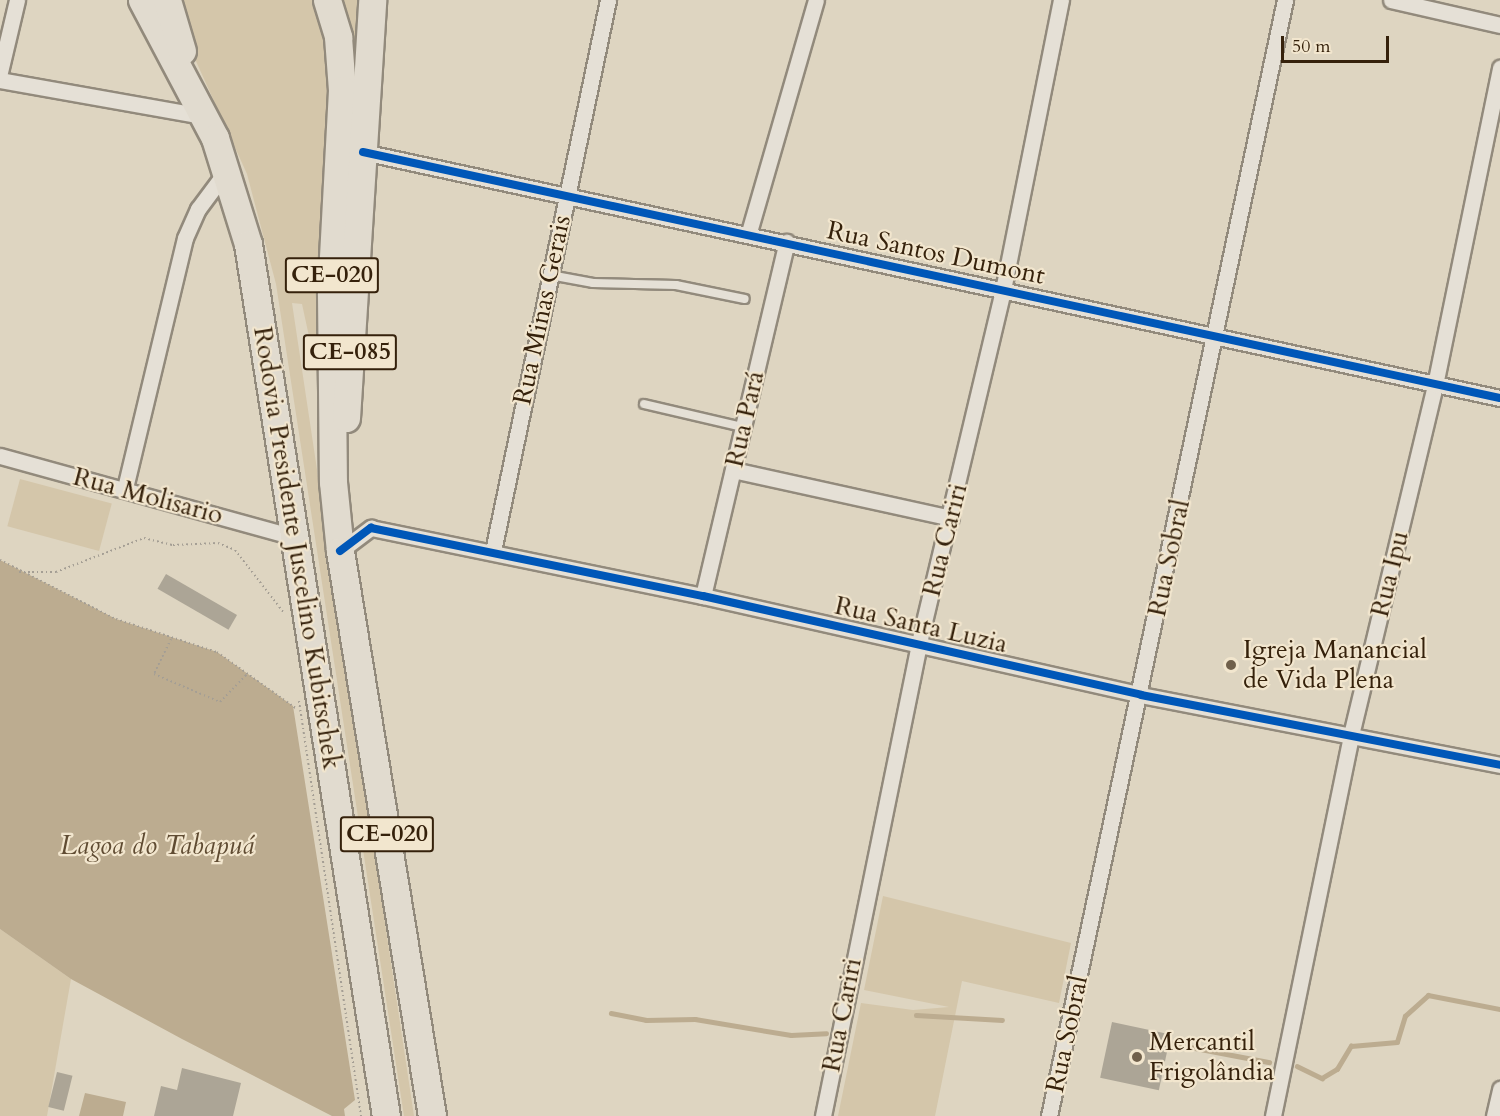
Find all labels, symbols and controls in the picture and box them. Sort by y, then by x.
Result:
scale bar [1284,24,1392,62]
text: 50 m [1292,34,1331,59]
street label: Rua Minas Gerais [507,212,577,408]
street label: Rua Santos Dumont [824,215,1048,291]
road number: CE-020 [284,254,380,296]
street label: Rodovia Presidente Juscelino Kubitschek [247,325,347,771]
road number: CE-085 [302,331,398,373]
street label: Rua Pará [719,368,771,470]
street label: Rua Molisario [70,461,226,531]
street label: Rua Cariri [916,480,974,600]
street label: Rua Sobral [1141,497,1197,619]
street label: Rua Ipu [1364,528,1416,620]
street label: Rua Santa Luzia [832,590,1010,660]
place label: Igreja Manancial de Vida Plena [1243,634,1427,696]
marker: Igreja Manancial de Vida Plena [1224,658,1238,672]
road number: CE-020 [339,813,435,855]
water label: Lagoa do Tabapuá [60,830,254,862]
street label: Rua Cariri [816,955,868,1075]
street label: Rua Sobral [1039,973,1095,1095]
place label: Mercantil Frigolândia [1149,1026,1274,1088]
marker: Mercantil Frigolândia [1130,1050,1144,1064]

